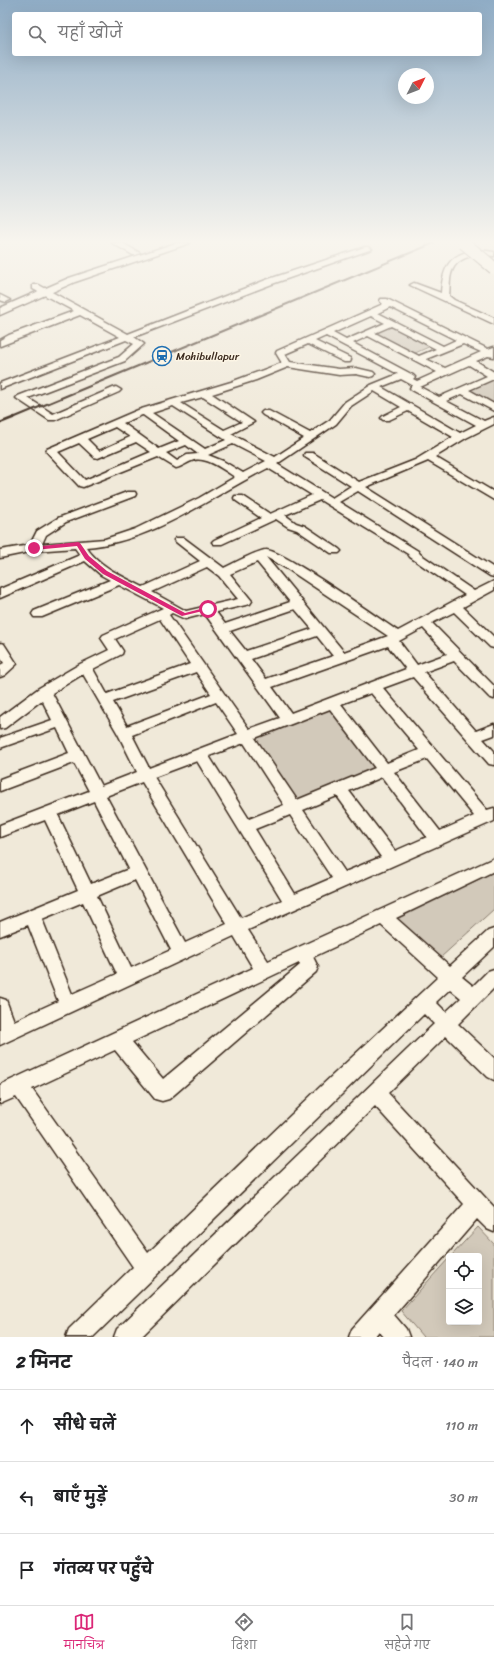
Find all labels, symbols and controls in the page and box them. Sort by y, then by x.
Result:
search box [12,12,482,56]
text: यहाँ खोजें [58,20,123,46]
icon: search [26,23,48,45]
north arrow [398,68,434,104]
station icon: Mohibullapur [151,345,173,367]
place label: Mohibullapur [176,347,240,366]
route end [25,539,43,557]
route start [199,600,217,618]
map controls [446,1253,482,1325]
button: locate [446,1253,482,1289]
button: layers [446,1289,482,1325]
text: 2 मिनट [16,1347,72,1377]
text: पैदल · 140 m [402,1351,478,1374]
text: सीधे चलें [54,1412,115,1438]
text: 110 m [445,1414,478,1437]
icon: ahead [16,1415,38,1437]
text: बाएँ मुड़ें [54,1484,107,1510]
text: 30 m [449,1486,478,1509]
icon: left [16,1487,38,1509]
text: गंतव्य पर पहुँचे [54,1556,153,1582]
icon: arrive [16,1559,38,1581]
tab: मानचित्र [64,1611,104,1657]
tab: दिशा [232,1611,257,1657]
tab: सहेजे गए [384,1611,430,1657]

